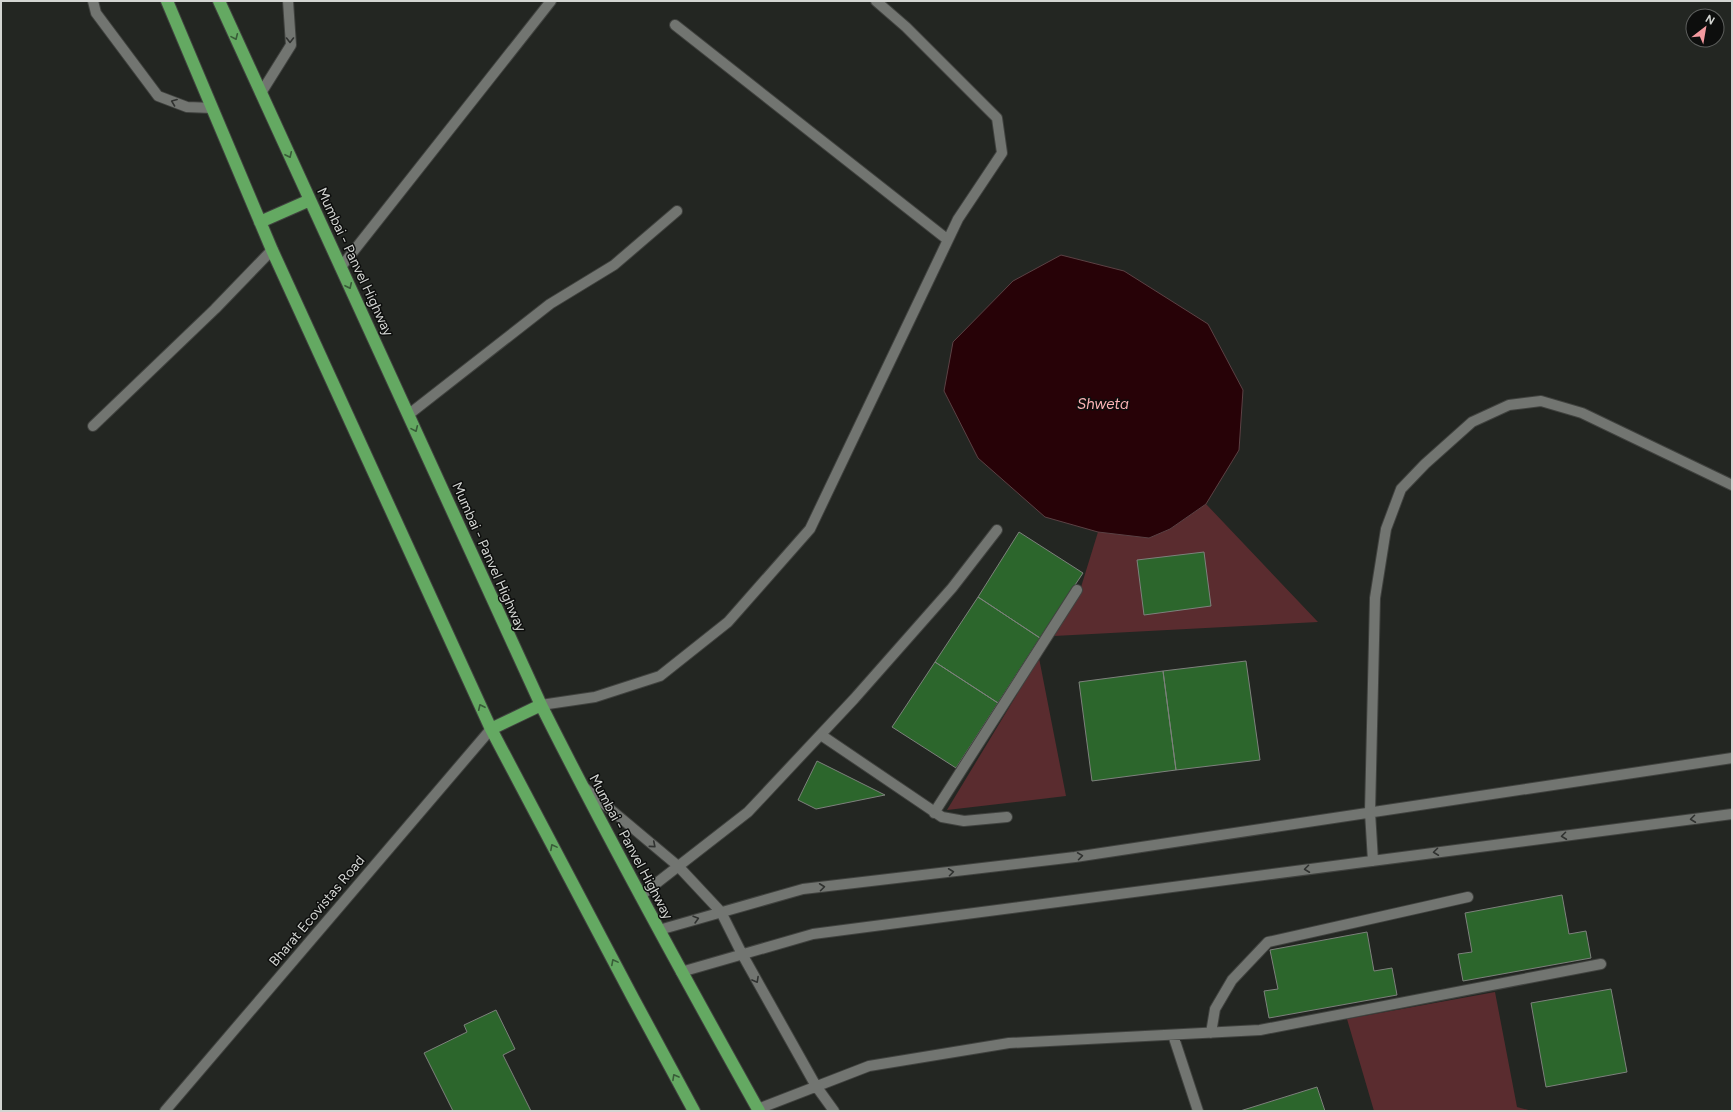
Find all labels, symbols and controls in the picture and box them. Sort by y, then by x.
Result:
north arrow [1685,8,1725,48]
text: N [1703,12,1717,28]
one-way arrow [231,33,239,40]
one-way arrow [286,37,294,43]
one-way arrow [170,99,177,107]
one-way arrow [285,151,293,158]
street label: Mumbai - Panvel Highway [313,185,397,340]
one-way arrow [345,282,353,289]
water label: Shweta [1077,395,1129,413]
one-way arrow [410,425,418,433]
street label: Mumbai - Panvel Highway [448,480,530,635]
one-way arrow [478,703,486,711]
street label: Mumbai - Panvel Highway [585,772,677,923]
one-way arrow [1690,814,1696,823]
one-way arrow [1561,831,1567,840]
one-way arrow [648,841,656,848]
one-way arrow [550,844,558,851]
one-way arrow [1432,848,1439,857]
street label: Bharat Ecovistas Road [266,852,368,970]
one-way arrow [1077,852,1083,861]
one-way arrow [1304,864,1310,873]
one-way arrow [948,867,954,876]
one-way arrow [819,882,825,891]
one-way arrow [692,915,699,924]
one-way arrow [611,959,618,966]
one-way arrow [752,976,759,983]
one-way arrow [673,1074,680,1081]

